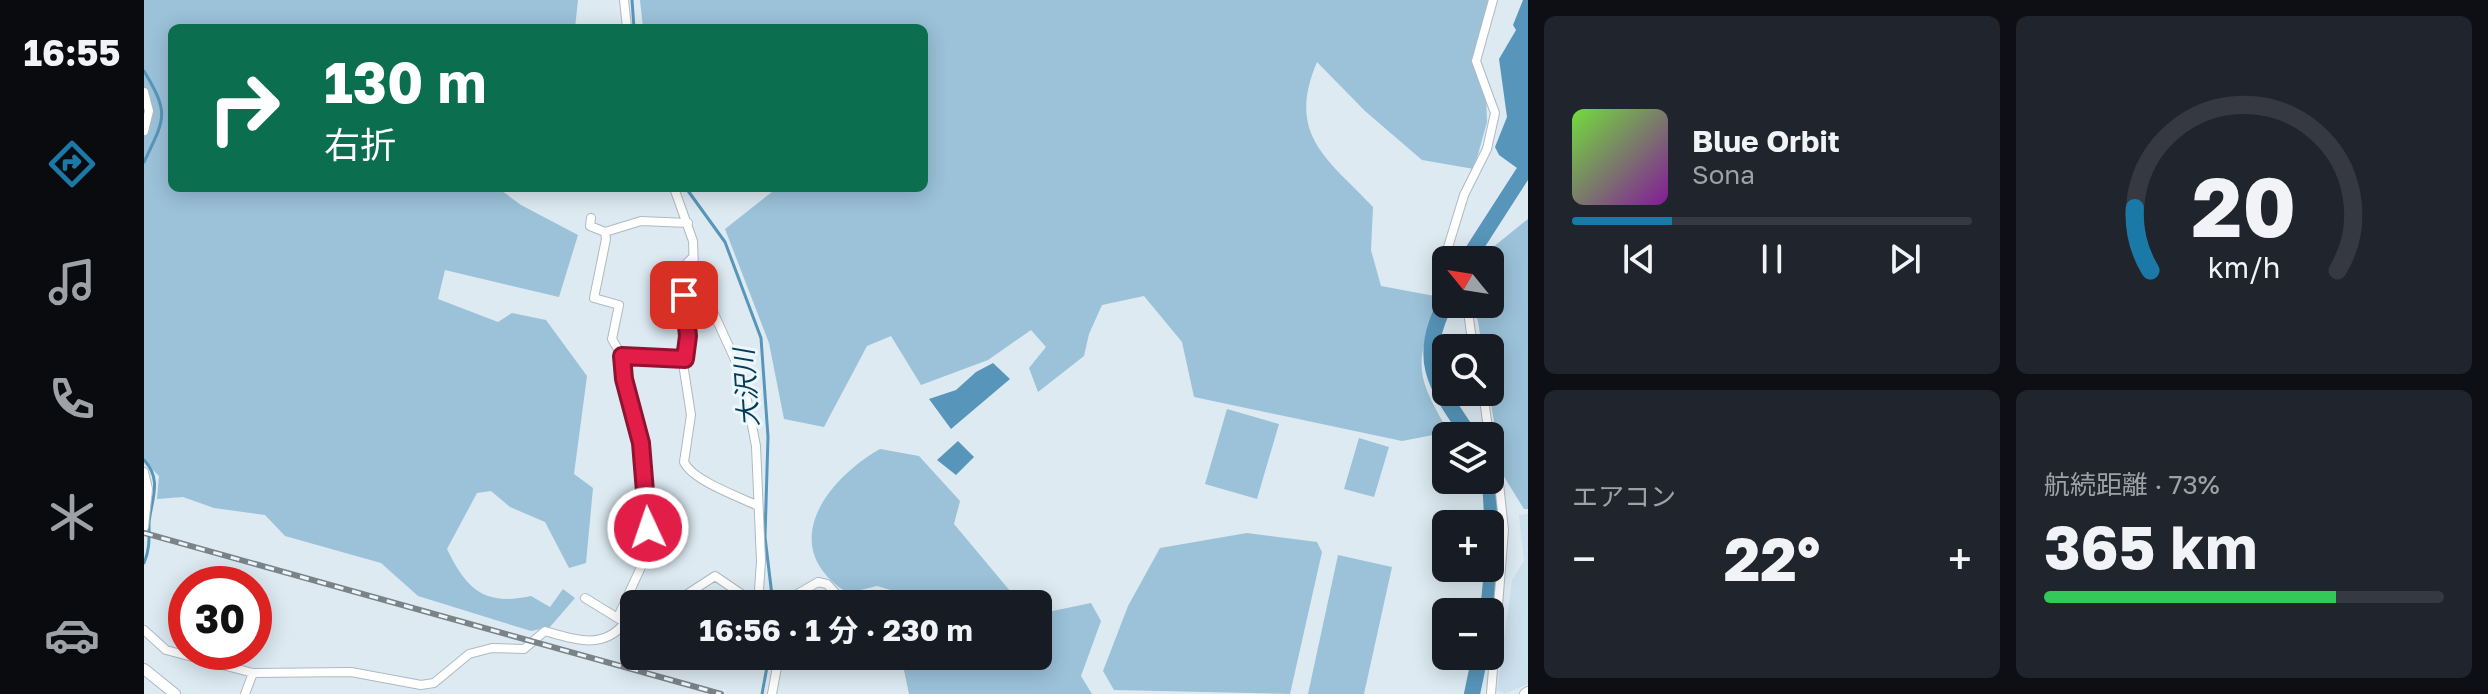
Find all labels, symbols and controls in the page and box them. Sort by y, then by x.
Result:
text: 16:55 [24,31,120,74]
text: 130 m [324,48,486,115]
icon: right [192,56,296,160]
text: 右折 [324,123,396,166]
text: Blue Orbit [1692,123,1840,159]
icon: directions [44,136,100,192]
text: 20 [2192,154,2296,254]
text: Sona [1692,159,1755,190]
icon: previous [1617,237,1661,281]
icon: pause [1750,237,1794,281]
icon: next [1883,237,1927,281]
north arrow [1432,246,1504,318]
map controls [1432,246,1504,670]
text: km/h [2208,250,2280,284]
icon: music [44,254,100,310]
pin [650,261,718,329]
icon: arrive [662,273,706,317]
button: search [1432,334,1504,406]
water label: 大沢川 [728,345,764,428]
icon: phone [44,371,100,427]
button: layers [1432,422,1504,494]
text: 航続距離 · 73% [2044,469,2220,500]
text: エアコン [1572,481,1676,512]
position arrow [606,486,690,570]
icon: climate [44,489,100,545]
button: + [1432,510,1504,582]
text: 365 km [2044,510,2258,582]
text: 22° [1724,522,1820,594]
text: − [1572,532,1596,585]
text: + [1948,532,1972,585]
speed limit sign: 30 [168,566,272,670]
button: − [1432,598,1504,670]
icon: car [44,607,100,663]
text: 16:56 · 1 分 · 230 m [699,612,973,648]

